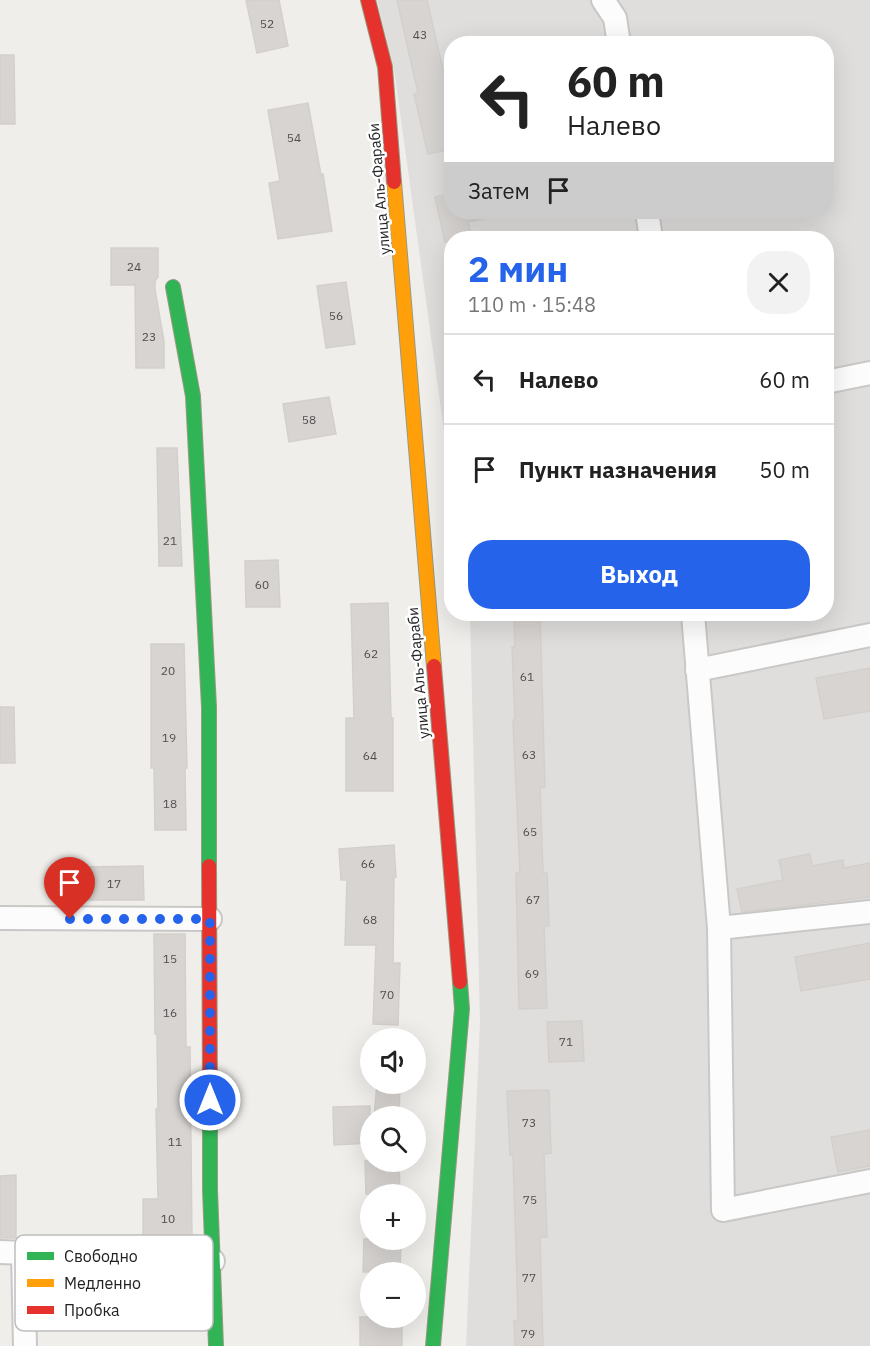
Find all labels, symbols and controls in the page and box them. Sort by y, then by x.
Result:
house number: 52 [260,16,274,31]
house number: 43 [413,27,427,42]
text: 60 m [567,54,665,109]
icon: left [468,60,546,138]
text: Налево [567,107,661,142]
street label: улица Аль-Фараби [364,122,394,256]
house number: 54 [287,130,301,145]
icon: arrive [542,174,575,207]
text: Затем [468,176,530,205]
text: 2 мин [468,245,568,292]
button: close [747,251,810,314]
house number: 24 [127,259,141,274]
text: 110 m · 15:48 [468,291,596,318]
house number: 56 [329,308,343,323]
house number: 23 [142,329,156,344]
icon: left [468,363,501,396]
text: Налево [519,365,598,394]
text: 60 m [759,365,810,394]
house number: 58 [302,412,316,427]
icon: arrive [468,453,501,486]
text: Пункт назначения [519,455,717,484]
text: 50 m [759,455,810,484]
house number: 21 [163,533,177,548]
button: Выход [468,540,810,609]
house number: 60 [255,577,269,592]
street label: улица Аль-Фараби [403,606,433,740]
house number: 62 [364,646,378,661]
house number: 20 [161,663,175,678]
house number: 61 [520,669,534,684]
house number: 19 [162,730,176,745]
house number: 63 [522,747,536,762]
house number: 64 [363,748,377,763]
house number: 18 [163,796,177,811]
house number: 65 [523,824,537,839]
house number: 66 [361,856,375,871]
pin [44,857,95,919]
icon: arrive [53,866,86,899]
house number: 17 [107,876,121,891]
house number: 67 [526,892,540,907]
house number: 68 [363,912,377,927]
house number: 15 [163,951,177,966]
house number: 69 [525,966,539,981]
house number: 70 [380,987,394,1002]
house number: 16 [163,1005,177,1020]
map controls [360,1028,426,1328]
button: sound [360,1028,426,1094]
house number: 71 [559,1034,573,1049]
position arrow [178,1068,242,1132]
button: search [360,1106,426,1172]
house number: 73 [522,1115,536,1130]
house number: 11 [168,1134,182,1149]
button: + [360,1184,426,1250]
house number: 75 [523,1192,537,1207]
house number: 10 [161,1211,175,1226]
legend [15,1235,213,1331]
text: Свободно [64,1246,138,1266]
button: − [360,1262,426,1328]
house number: 77 [522,1270,536,1285]
text: Медленно [64,1273,141,1293]
text: Пробка [64,1300,120,1320]
house number: 79 [521,1326,535,1341]

